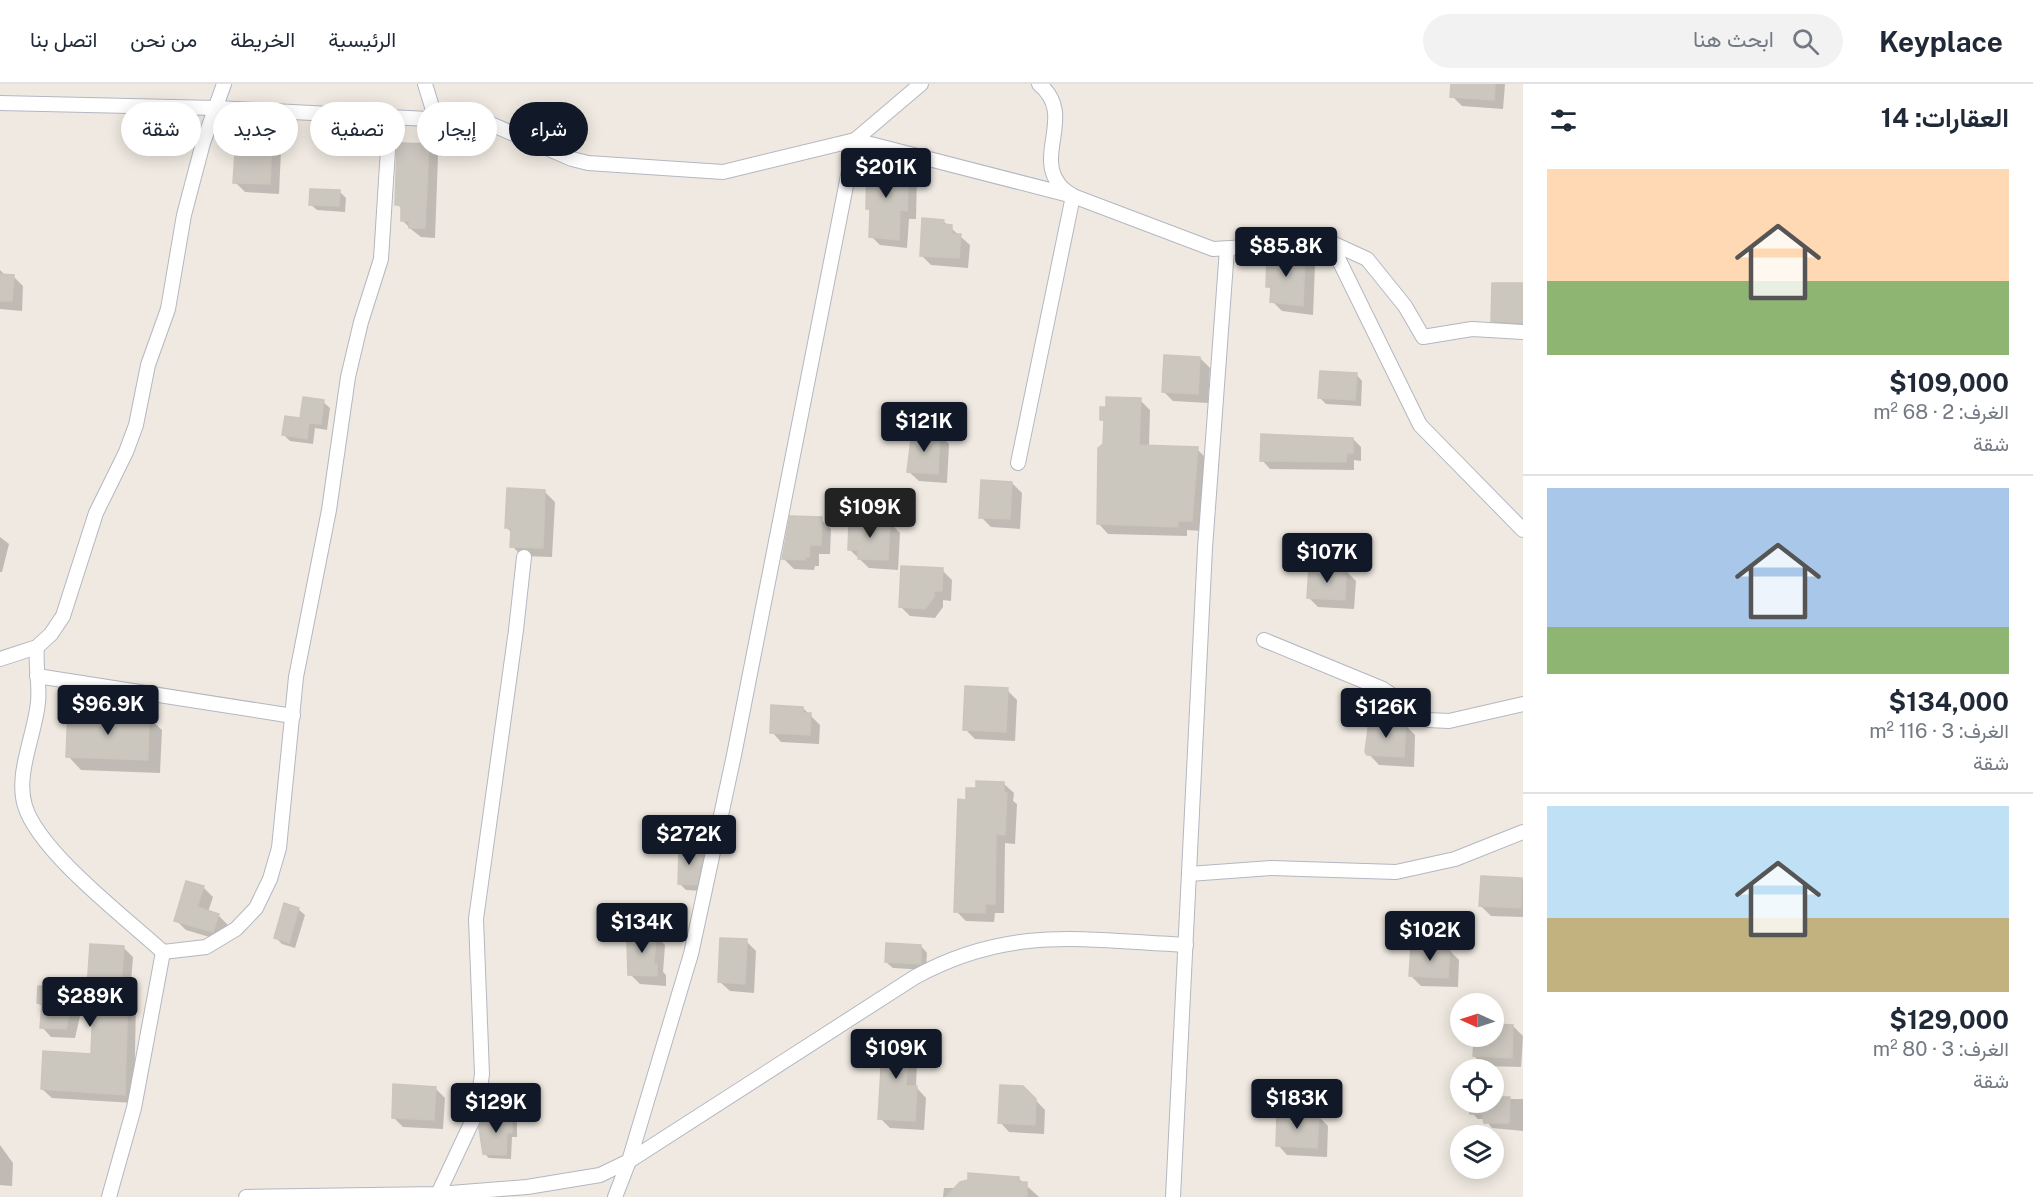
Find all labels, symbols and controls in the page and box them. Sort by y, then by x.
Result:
search box [1423,14,1843,68]
icon: search [1789,25,1822,58]
text: Keyplace [1879,25,2003,58]
text: ابحث هنا [1693,26,1774,52]
text: اتصل بنا [30,27,97,52]
text: من نحن [130,27,197,52]
text: الخريطة [230,27,295,52]
text: الرئيسية [328,27,396,52]
chip: شقة [121,102,201,156]
chip: جديد [213,102,298,156]
chip: تصفية [310,102,405,156]
chip: إيجار [417,102,497,156]
chip: شراء [509,102,588,156]
text: العقارات: 14 [1881,102,2009,133]
icon: filters [1547,104,1580,137]
pin: $201K [844,148,928,199]
text: $201K [855,155,917,179]
icon: home [1724,208,1832,316]
pin: $85.8K [1237,227,1335,278]
text: $85.8K [1249,234,1323,258]
text: $109,000 [1889,367,2009,398]
text: الغرف: 2 · 68 m² [1873,400,2009,424]
pin: $121K [882,402,966,453]
text: $121K [895,409,953,433]
text: شقة [1973,432,2009,456]
pin: $109K [828,488,912,539]
text: $109K [839,495,901,519]
icon: home [1724,527,1832,635]
pin: $107K [1285,533,1369,584]
text: $107K [1296,540,1358,564]
pin: $96.9K [59,685,157,736]
text: $134,000 [1889,686,2009,717]
pin: $126K [1344,688,1428,739]
text: $96.9K [72,692,144,716]
text: $126K [1355,695,1417,719]
text: الغرف: 3 · 116 m² [1869,719,2009,743]
text: شقة [1973,751,2009,775]
pin: $272K [647,815,731,866]
text: $272K [656,822,722,846]
icon: home [1724,845,1832,953]
pin: $134K [600,903,684,954]
text: $134K [611,910,673,934]
pin: $102K [1388,911,1472,962]
text: $102K [1399,918,1461,942]
pin: $289K [48,977,132,1028]
text: $289K [56,984,124,1008]
north arrow [1450,993,1504,1047]
map controls [1450,993,1504,1179]
text: $129,000 [1889,1004,2009,1035]
pin: $109K [854,1029,938,1080]
text: $109K [865,1036,927,1060]
text: الغرف: 3 · 80 m² [1873,1037,2009,1061]
button: locate [1450,1059,1504,1113]
text: شقة [1973,1069,2009,1093]
pin: $183K [1255,1079,1339,1130]
pin: $129K [454,1083,538,1134]
text: $183K [1265,1086,1329,1110]
text: $129K [465,1090,527,1114]
button: layers [1450,1125,1504,1179]

